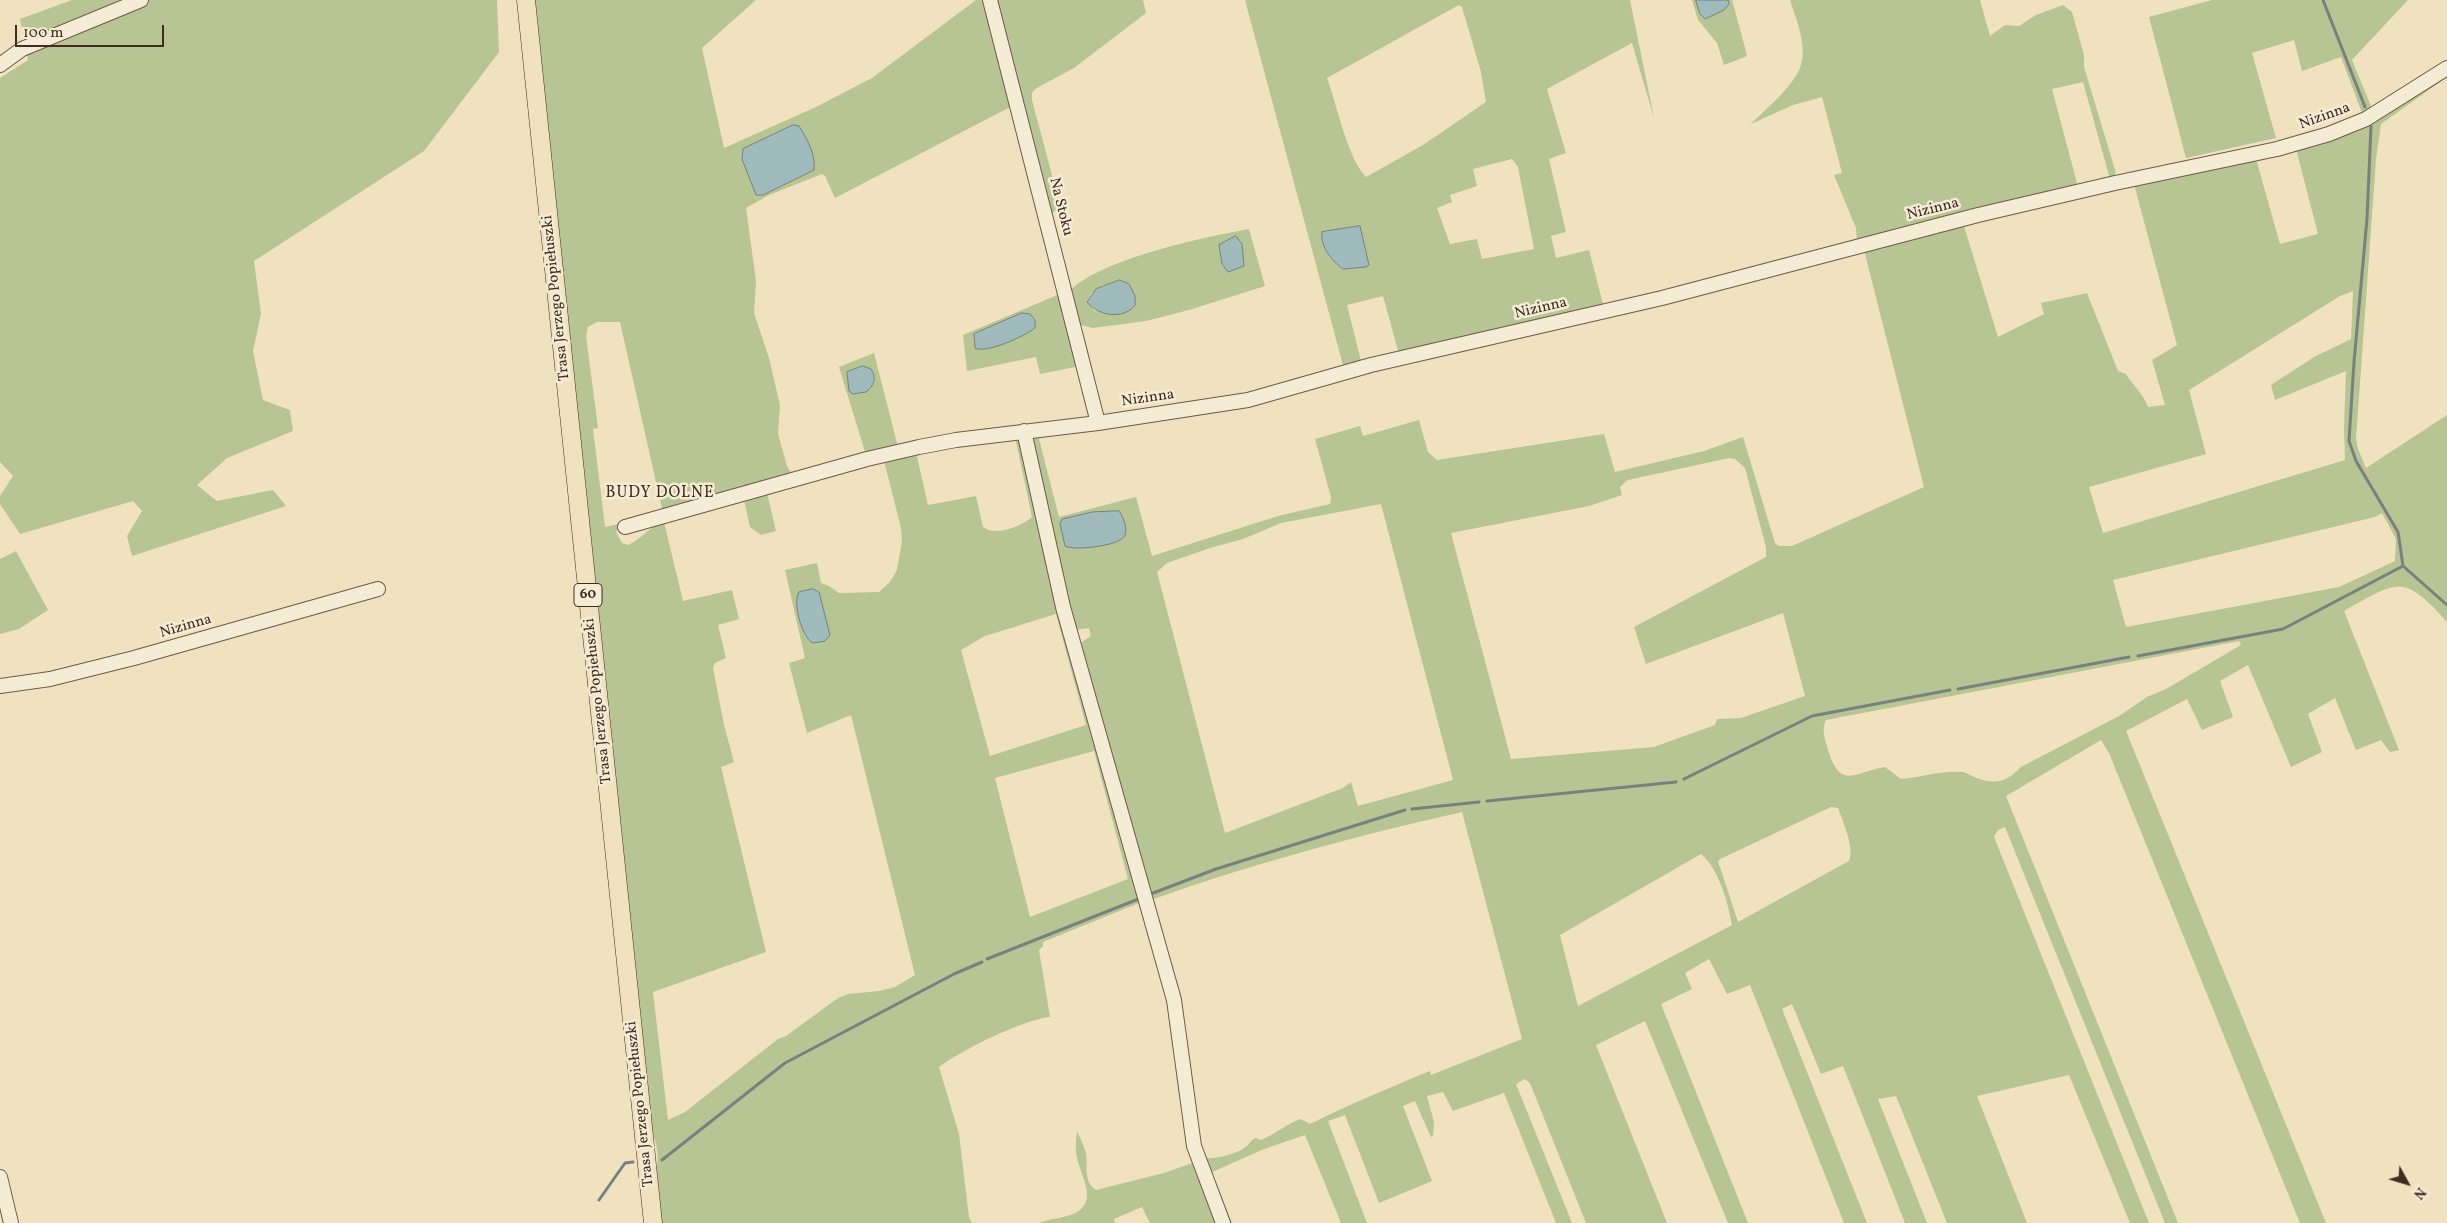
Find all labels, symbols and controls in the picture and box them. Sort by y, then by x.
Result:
scale bar [18,15,166,47]
text: 100 m [23,23,63,44]
street label: Nizinna [2297,99,2353,135]
street label: Na Stoku [1044,176,1076,238]
street label: Nizinna [1905,195,1961,225]
street label: Trasa Jerzego Popiełuszki [539,214,575,382]
street label: Nizinna [1513,294,1569,324]
street label: Nizinna [1120,386,1176,412]
district label: BUDY DOLNE [604,484,716,504]
road number: 60 [574,584,602,606]
street label: Nizinna [158,611,214,643]
street label: Trasa Jerzego Popiełuszki [581,617,617,785]
street label: Trasa Jerzego Popiełuszki [623,1020,659,1188]
north arrow [2382,1158,2432,1208]
text: N [2408,1183,2430,1203]

